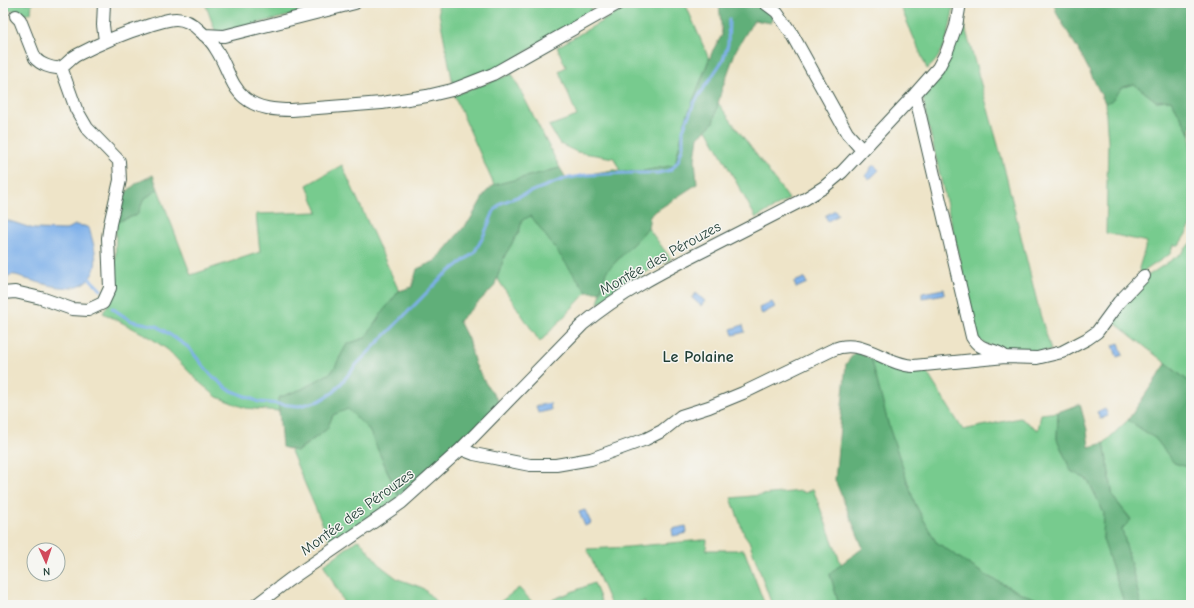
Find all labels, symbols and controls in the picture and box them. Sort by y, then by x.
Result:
street label: Montée des Pérouzes [596,217,724,299]
district label: Le Polaine [662,348,734,366]
street label: Montée des Pérouzes [297,465,417,559]
north arrow [26,542,66,582]
text: N [43,565,50,578]

